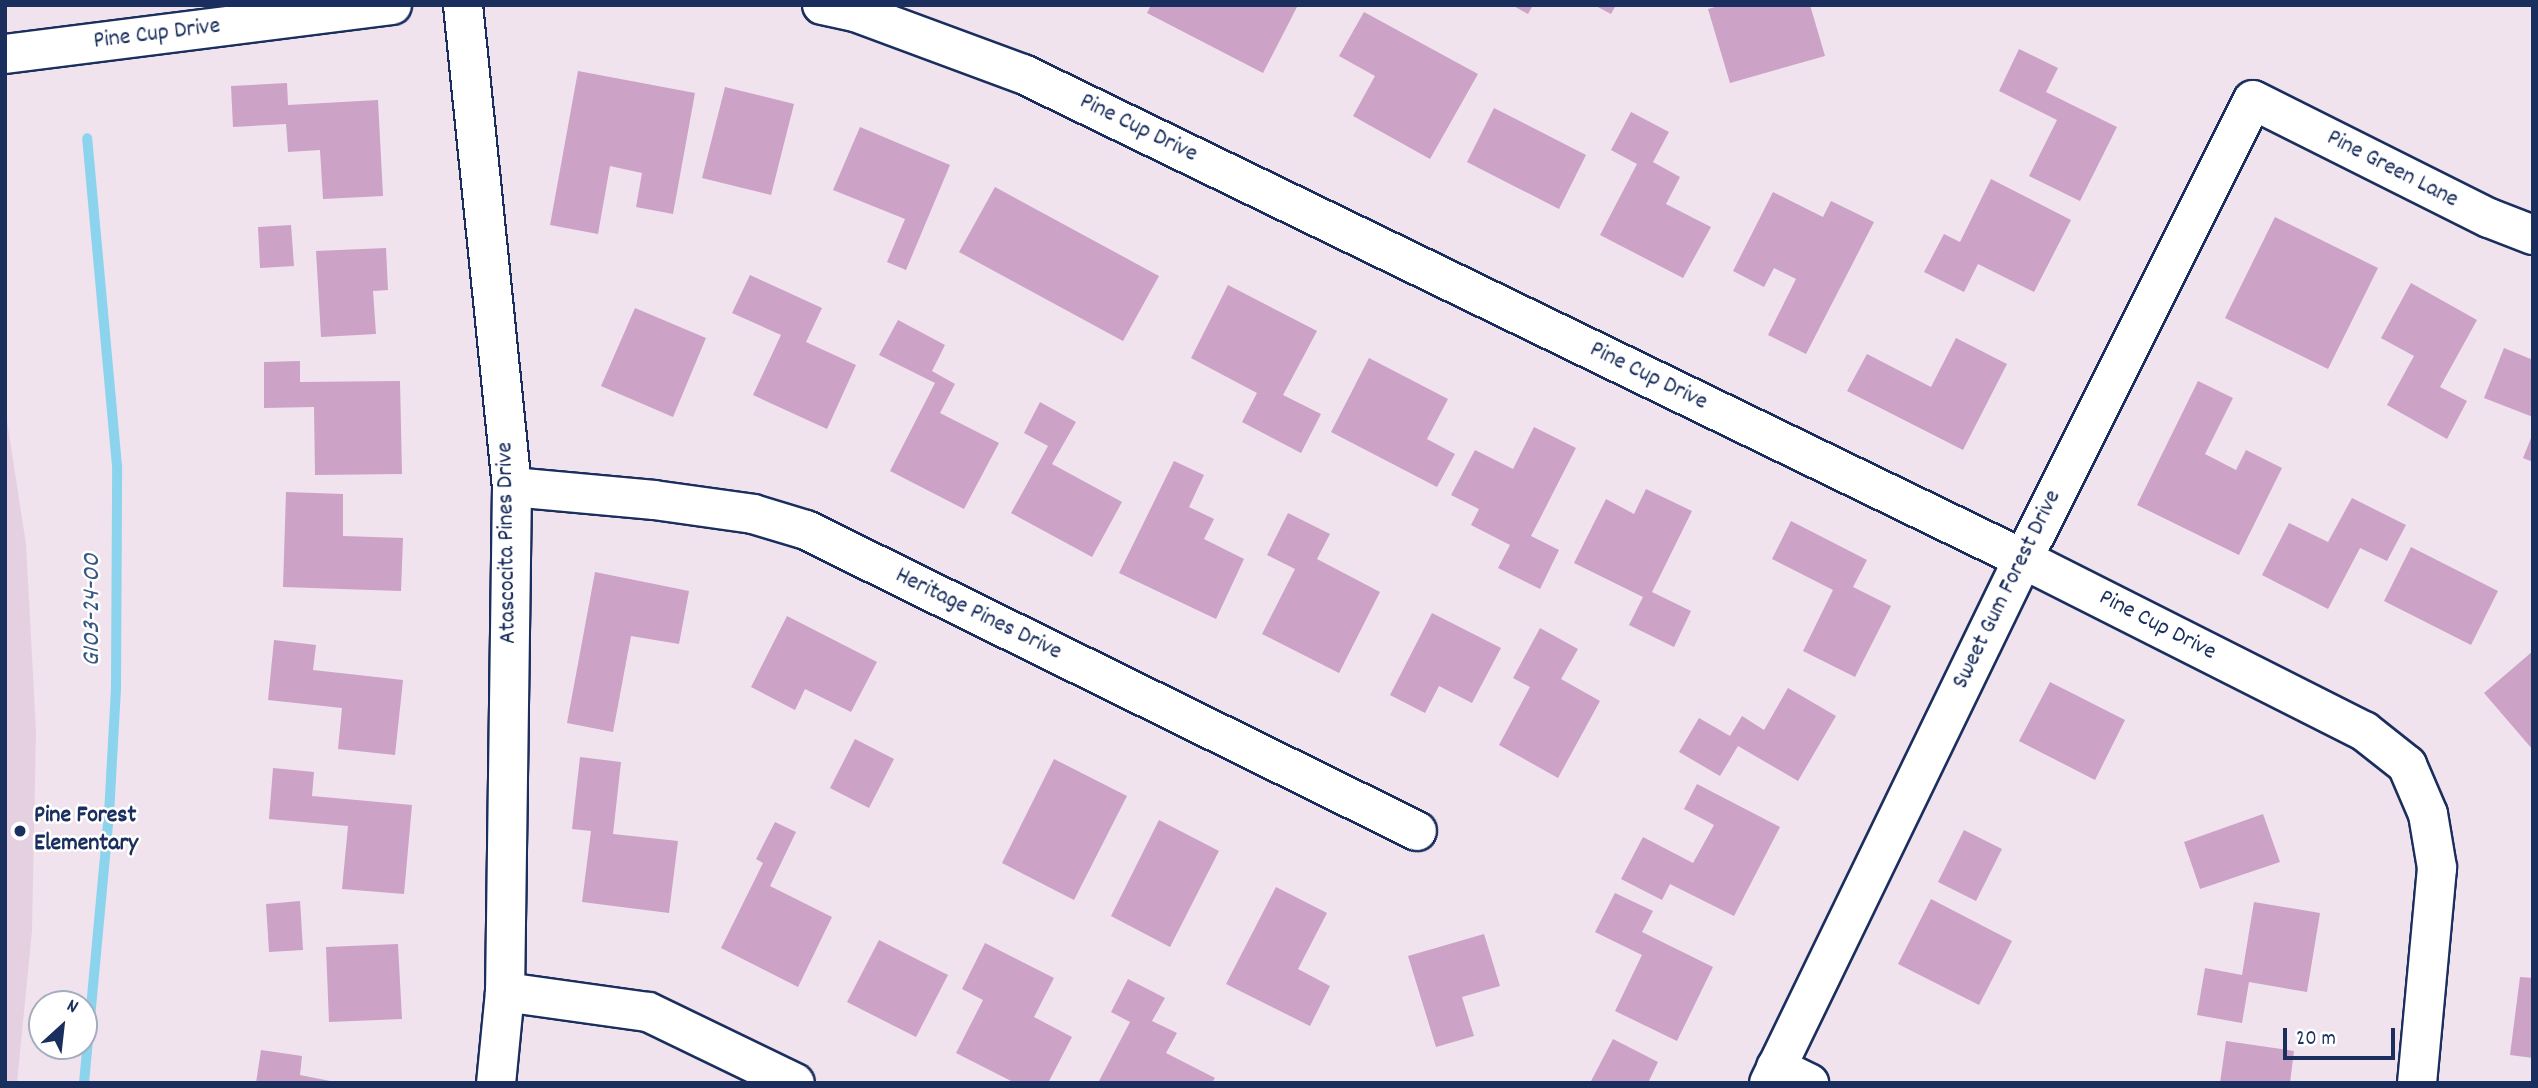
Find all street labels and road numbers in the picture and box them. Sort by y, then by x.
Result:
street label: Pine Cup Drive [92,13,222,57]
street label: Pine Cup Drive [1074,88,1202,170]
street label: Pine Green Lane [2321,125,2463,215]
street label: Pine Cup Drive [1584,336,1712,418]
street label: Atascocita Pines Drive [492,442,524,644]
street label: Sweet Gum Forest Drive [1947,486,2069,694]
street label: Heritage Pines Drive [890,562,1066,668]
street label: Pine Cup Drive [2094,584,2220,668]

